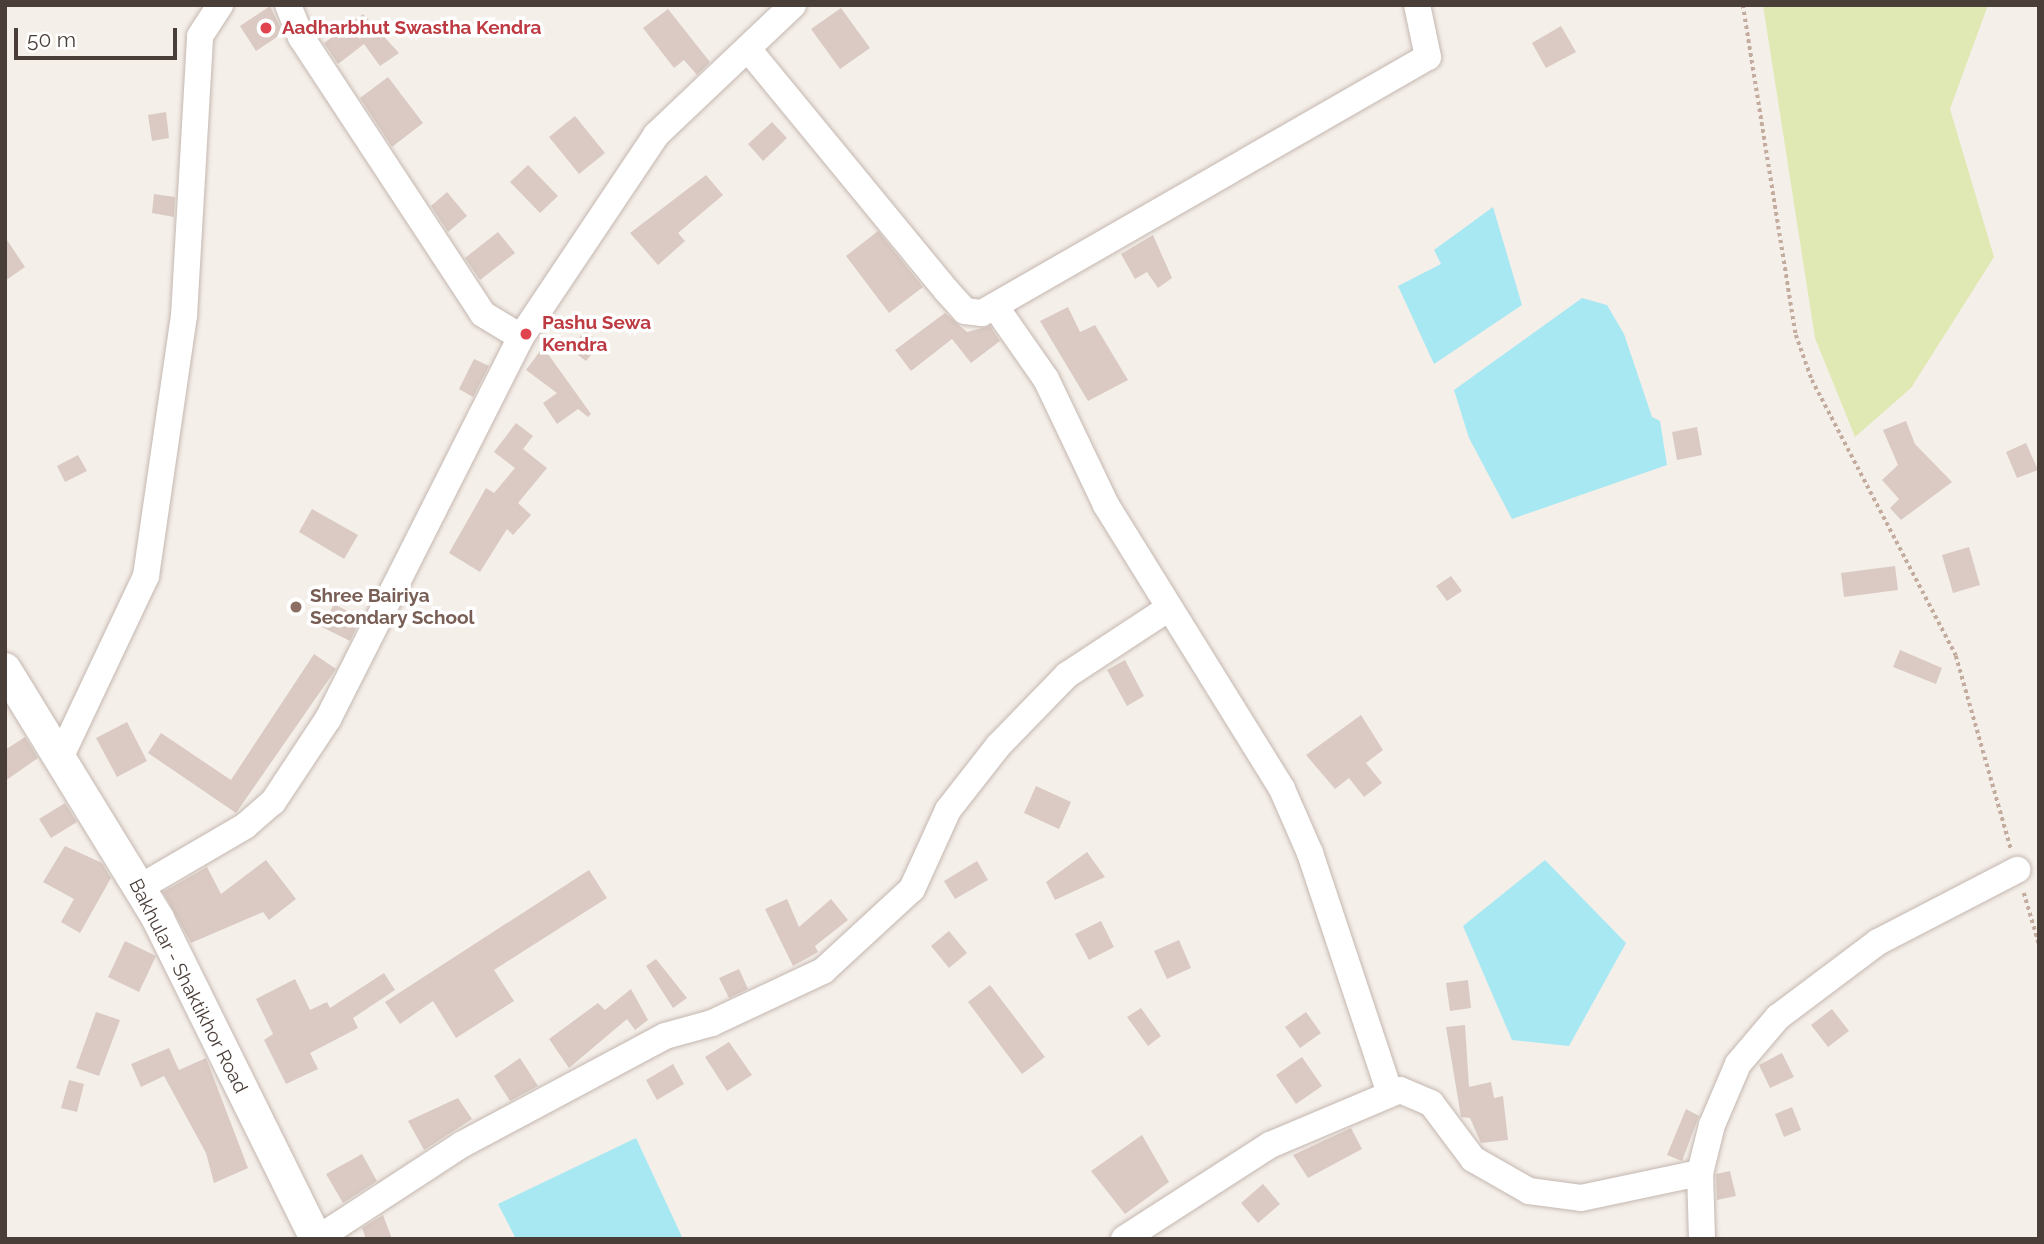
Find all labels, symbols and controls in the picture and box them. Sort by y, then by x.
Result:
scale bar [18,14,180,58]
place label: Aadharbhut Swastha Kendra [282,17,541,39]
marker: Aadharbhut Swastha Kendra [256,18,276,38]
text: 50 m [27,27,76,52]
place label: Pashu Sewa Kendra [542,312,651,356]
marker: Pashu Sewa Kendra [516,324,536,344]
place label: Shree Bairiya Secondary School [310,585,475,629]
marker: Shree Bairiya Secondary School [288,599,304,615]
street label: Bakhular - Shaktikhor Road [124,875,252,1097]

